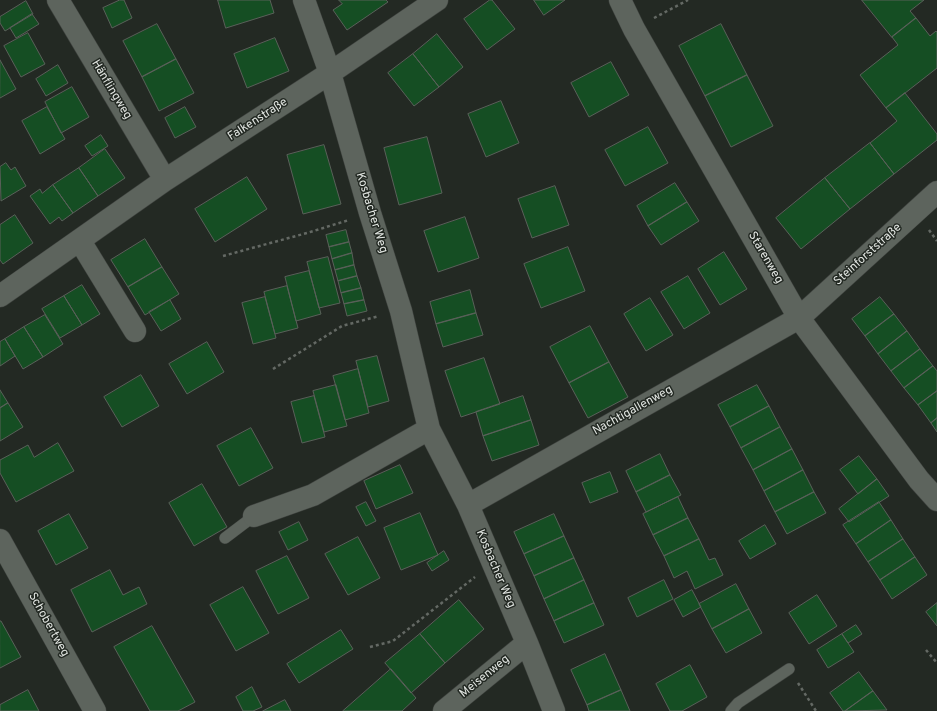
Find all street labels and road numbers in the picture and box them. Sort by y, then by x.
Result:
street label: Hänflingweg [88,58,134,122]
street label: Falkenstraße [226,95,290,145]
street label: Kosbacher Weg [352,171,390,255]
street label: Steinforststraße [831,221,905,289]
street label: Starenweg [744,230,786,286]
street label: Nachtigallenweg [591,383,675,439]
street label: Kosbacher Weg [472,528,518,610]
street label: Schobertweg [24,590,72,660]
street label: Meisenweg [457,653,513,701]

